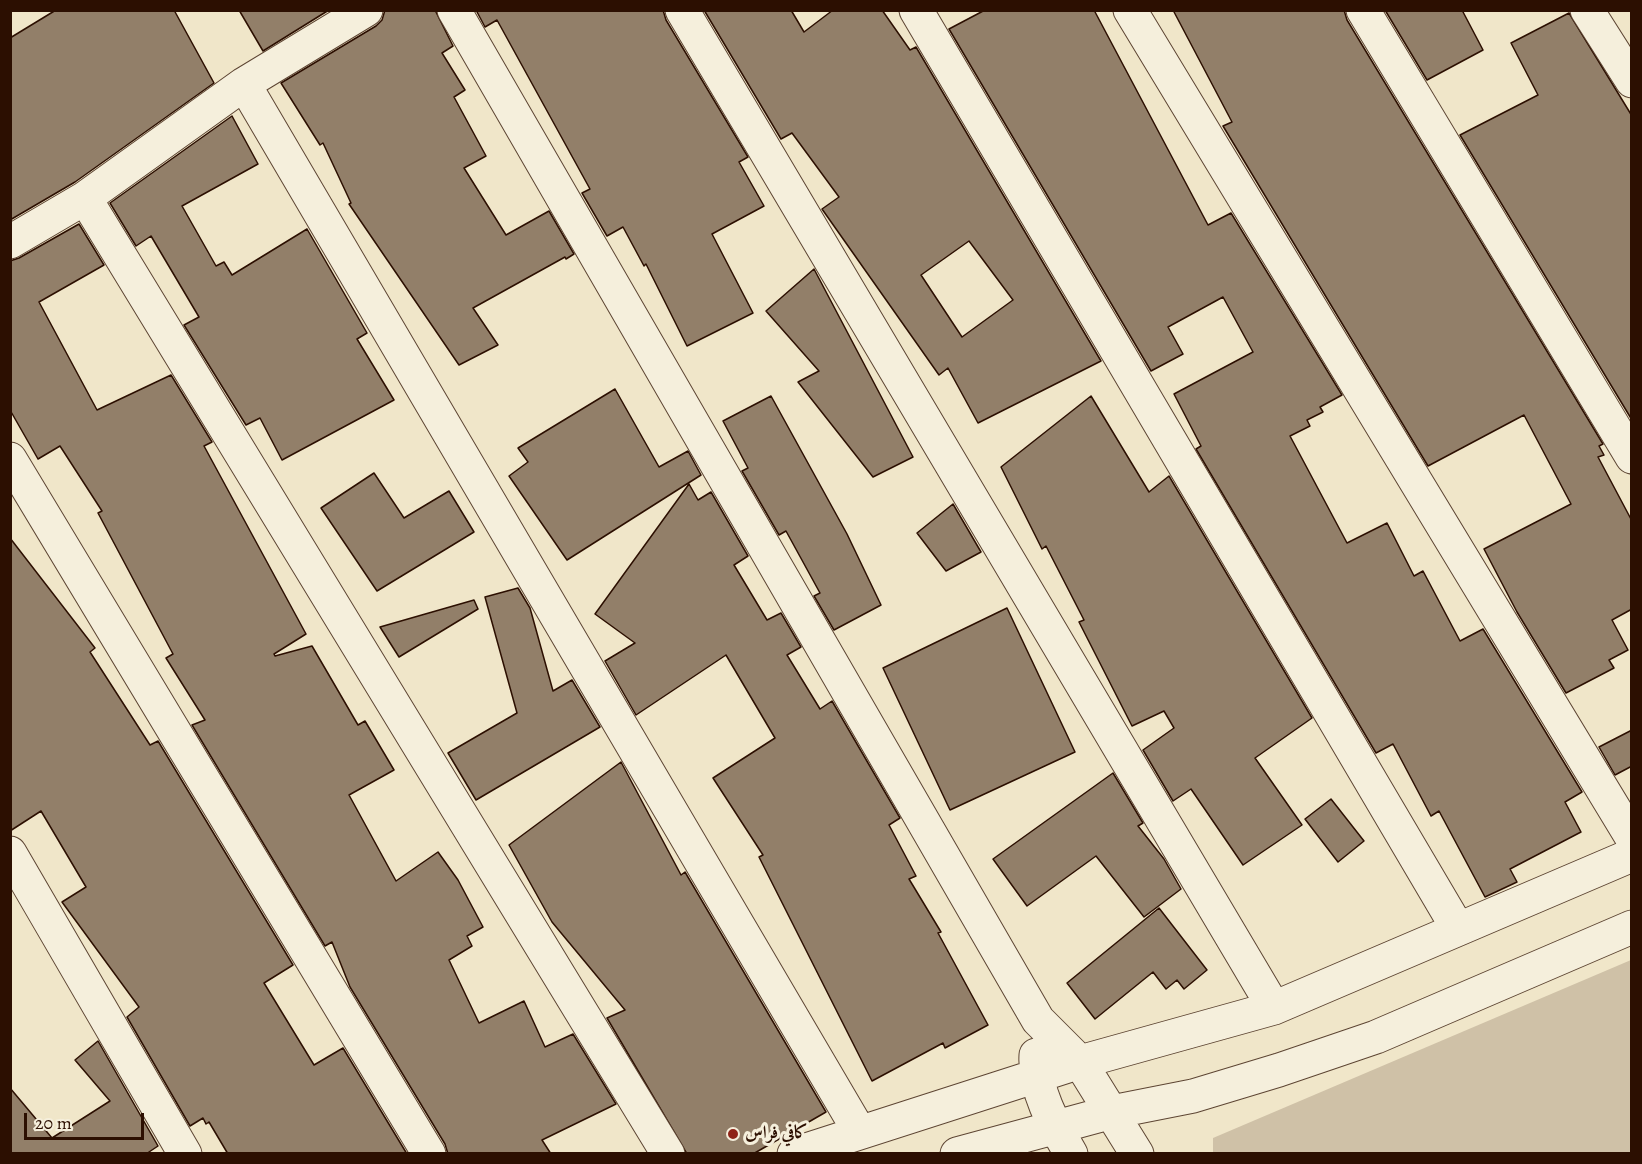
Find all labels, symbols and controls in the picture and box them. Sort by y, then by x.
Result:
scale bar [27,1101,147,1139]
text: 20 m [35,1111,72,1135]
place label: كافي فراس [745,1123,808,1145]
marker: كافي فراس [726,1127,740,1141]

